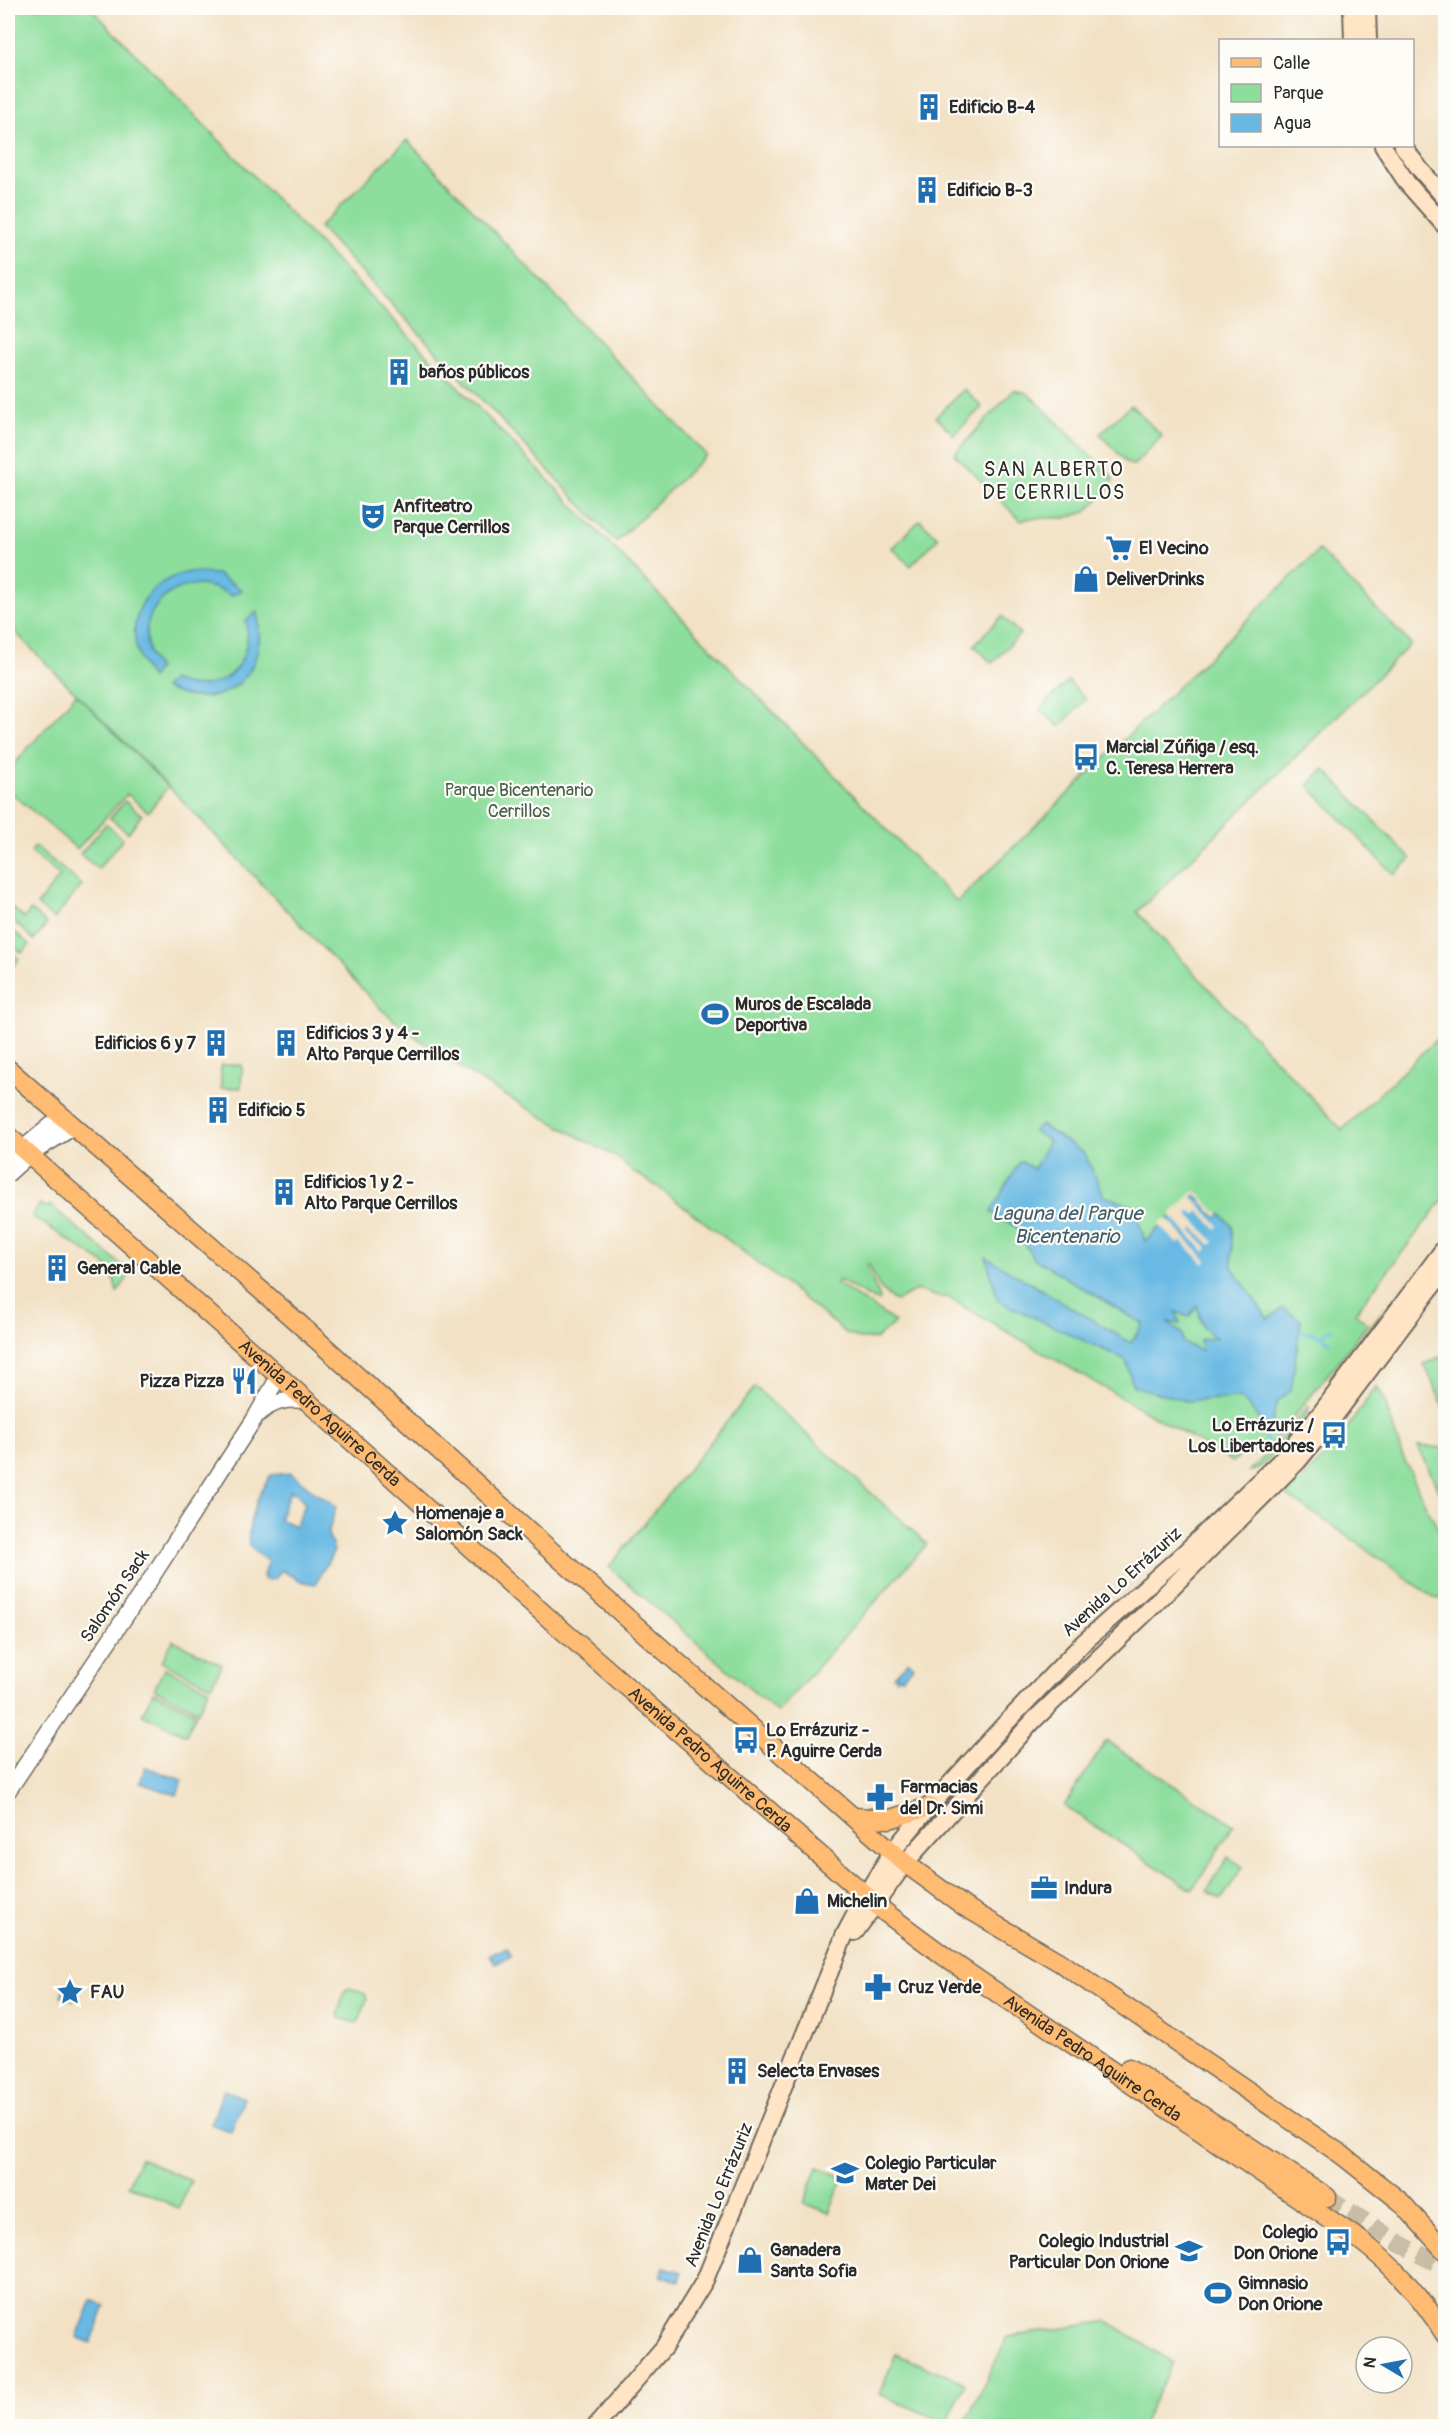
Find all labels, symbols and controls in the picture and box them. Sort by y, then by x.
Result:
legend [1219,39,1414,147]
text: Calle [1273,52,1310,75]
text: Parque [1273,82,1323,105]
building icon: Edificio B-4 [914,92,944,122]
place label: Edificio B-4 [949,96,1036,119]
text: Agua [1273,112,1311,135]
building icon: Edificio B-3 [912,175,942,205]
place label: Edificio B-3 [947,179,1033,202]
building icon: baños públicos [384,357,414,387]
place label: baños públicos [419,361,530,384]
district label: SAN ALBERTO DE CERRILLOS [982,457,1126,505]
place label: Anfiteatro Parque Cerrillos [393,495,511,539]
theatre icon: Anfiteatro Parque Cerrillos [358,501,388,531]
supermarket icon: El Vecino [1104,533,1134,563]
place label: El Vecino [1139,537,1209,560]
shop icon: DeliverDrinks [1071,564,1101,594]
place label: DeliverDrinks [1106,568,1205,591]
place label: Marcial Zúñiga / esq. C. Teresa Herrera [1106,736,1259,780]
bus stop icon: Marcial Zúñiga / esq. C. Teresa Herrera [1071,742,1101,772]
park label: Parque Bicentenario Cerrillos [445,779,594,823]
place label: Muros de Escalada Deportiva [735,993,872,1037]
sports icon: Muros de Escalada Deportiva [700,999,730,1029]
place label: Edificios 3 y 4 - Alto Parque Cerrillos [306,1022,460,1066]
building icon: Edificios 6 y 7 [201,1028,231,1058]
building icon: Edificios 3 y 4 - Alto Parque Cerrillos [271,1028,301,1058]
place label: Edificios 6 y 7 [95,1032,196,1055]
building icon: Edificio 5 [203,1095,233,1125]
place label: Edificio 5 [238,1099,306,1122]
place label: Edificios 1 y 2 - Alto Parque Cerrillos [304,1171,458,1215]
building icon: Edificios 1 y 2 - Alto Parque Cerrillos [269,1177,299,1207]
water label: Laguna del Parque Bicentenario [992,1201,1144,1249]
building icon: General Cable [42,1253,72,1283]
place label: General Cable [77,1257,182,1280]
street label: Avenida Pedro Aguirre Cerda [234,1334,406,1492]
restaurant icon: Pizza Pizza [229,1366,259,1396]
place label: Pizza Pizza [140,1370,225,1393]
place label: Lo Errázuriz / Los Libertadores [1188,1414,1315,1458]
bus stop icon: Lo Errázuriz / Los Libertadores [1319,1420,1349,1450]
place label: Homenaje a Salomón Sack [415,1502,523,1546]
place icon: Homenaje a Salomón Sack [380,1508,410,1538]
street label: Avenida Lo Errázuriz [1057,1522,1187,1642]
street label: Salomón Sack [75,1545,155,1647]
street label: Avenida Pedro Aguirre Cerda [623,1681,797,1837]
place label: Lo Errázuriz - P. Aguirre Cerda [766,1719,882,1763]
bus stop icon: Lo Errázuriz - P. Aguirre Cerda [731,1725,761,1755]
place label: Farmacias del Dr. Simi [900,1776,983,1820]
pharmacy icon: Farmacias del Dr. Simi [865,1782,895,1812]
office icon: Indura [1029,1873,1059,1903]
place label: Indura [1064,1877,1113,1900]
shop icon: Michelin [792,1886,822,1916]
place label: Michelin [827,1890,887,1913]
pharmacy icon: Cruz Verde [863,1972,893,2002]
place label: Cruz Verde [898,1976,983,1999]
place icon: FAU [55,1977,85,2007]
place label: FAU [90,1981,125,2004]
street label: Avenida Pedro Aguirre Cerda [999,1989,1186,2127]
building icon: Selecta Envases [722,2056,752,2086]
place label: Selecta Envases [757,2060,880,2083]
street label: Avenida Lo Errázuriz [680,2120,758,2270]
place label: Colegio Particular Mater Dei [865,2152,997,2196]
school or university icon: Colegio Particular Mater Dei [830,2158,860,2188]
place label: Colegio Don Orione [1234,2221,1319,2265]
bus stop icon: Colegio Don Orione [1323,2227,1353,2257]
place label: Colegio Industrial Particular Don Orione [1009,2230,1170,2274]
school or university icon: Colegio Industrial Particular Don Orione [1174,2236,1204,2266]
place label: Ganadera Santa Sofia [770,2239,858,2283]
shop icon: Ganadera Santa Sofia [735,2245,765,2275]
place label: Gimnasio Don Orione [1238,2272,1324,2316]
sports icon: Gimnasio Don Orione [1203,2278,1233,2308]
north arrow [1354,2335,1414,2395]
text: N [1359,2355,1381,2370]

